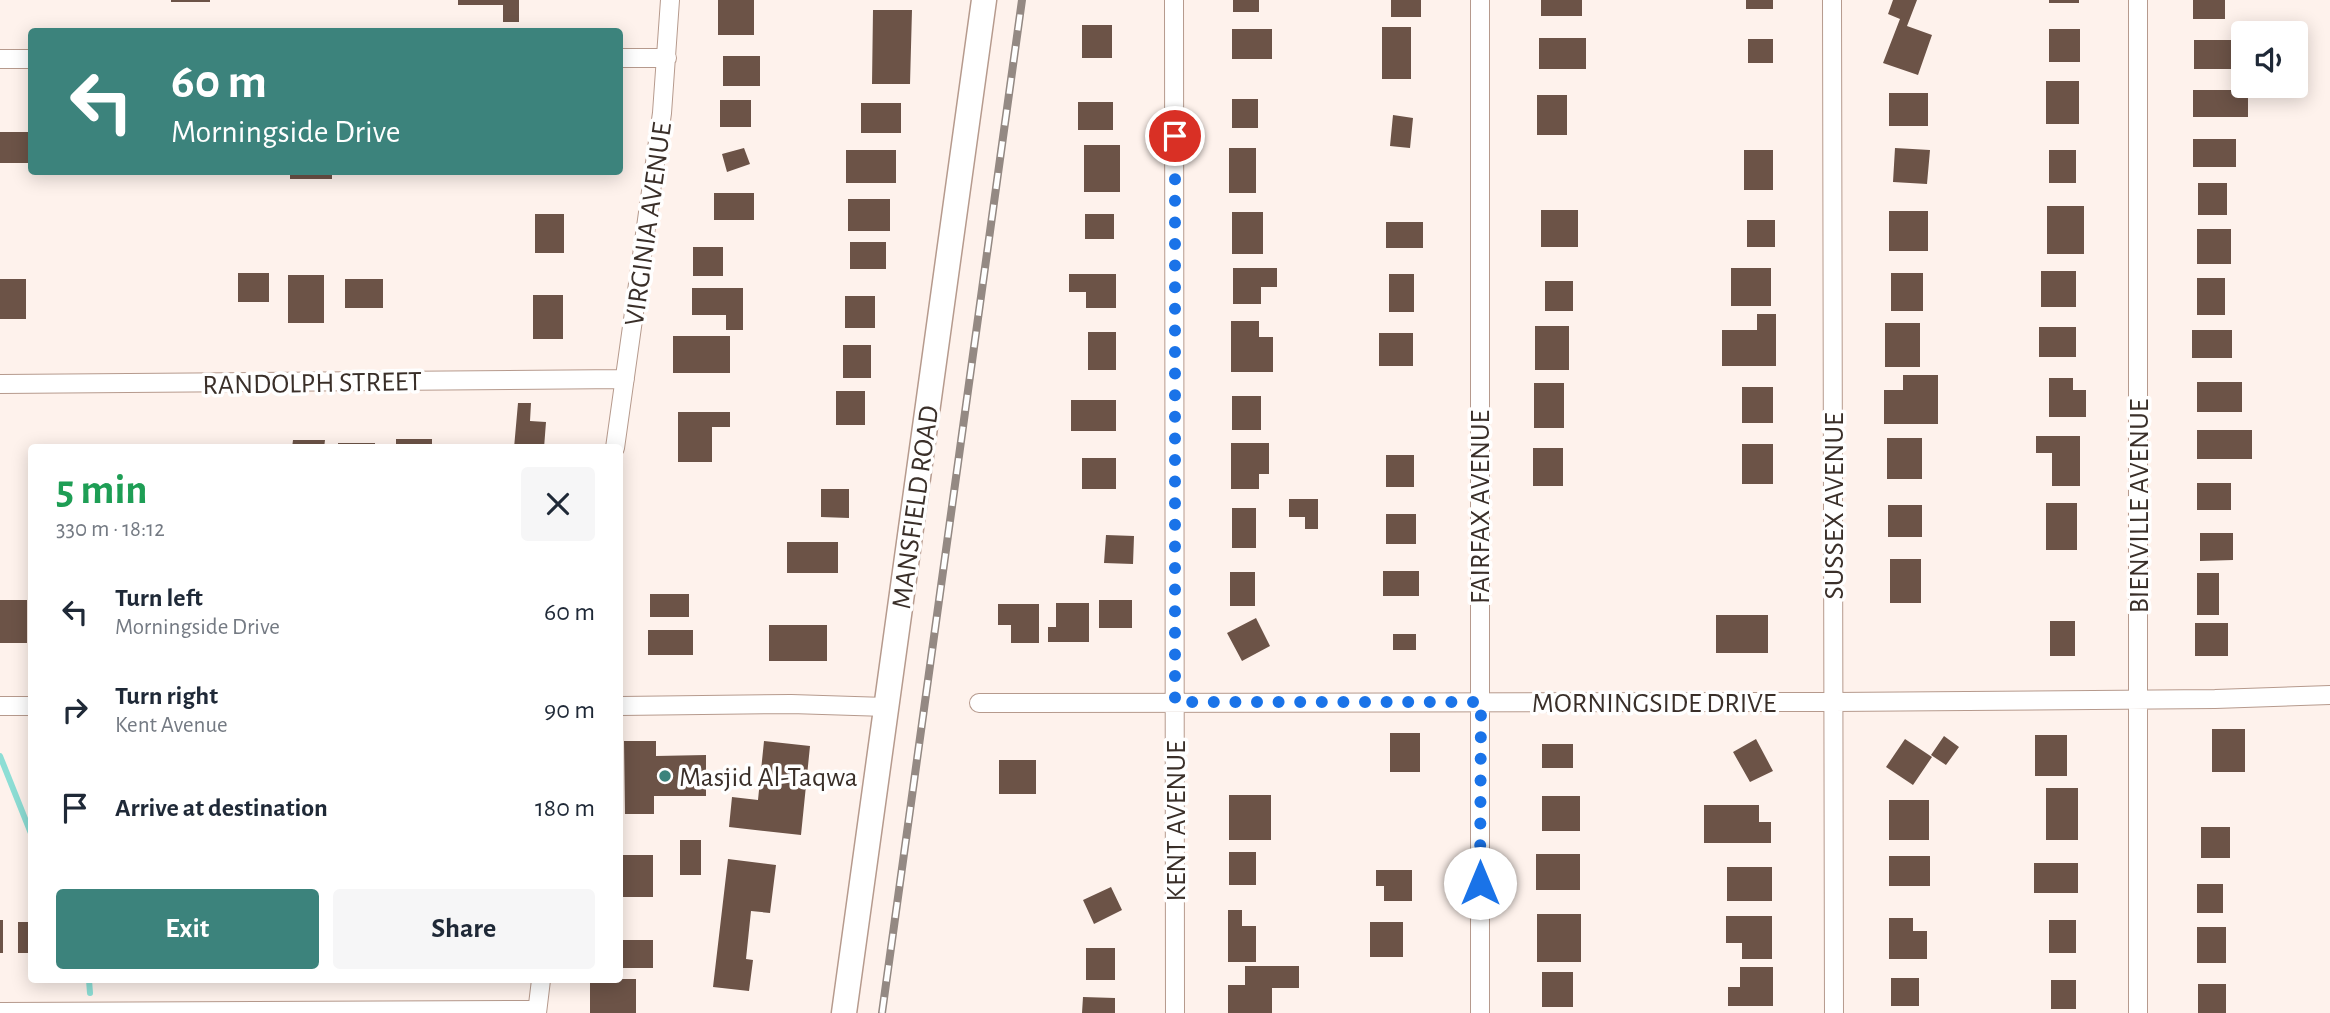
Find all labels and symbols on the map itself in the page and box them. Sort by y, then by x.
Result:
pin [1145,106,1205,166]
street label: VIRGINIA AVENUE [621,121,677,328]
street label: RANDOLPH STREET [202,368,422,400]
street label: BIENVILLE AVENUE [2126,399,2154,613]
street label: MANSFIELD ROAD [888,404,944,611]
street label: FAIRFAX AVENUE [1467,410,1495,604]
street label: SUSSEX AVENUE [1821,413,1849,599]
street label: MORNINGSIDE DRIVE [1532,690,1776,718]
street label: KENT AVENUE [1163,741,1191,901]
place label: Masjid Al-Taqwa [679,764,858,792]
marker: Masjid Al-Taqwa [657,768,673,784]
position arrow [1443,846,1517,920]

